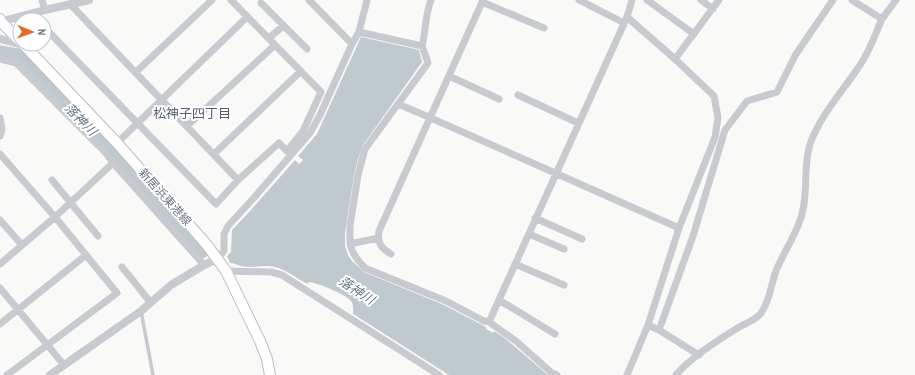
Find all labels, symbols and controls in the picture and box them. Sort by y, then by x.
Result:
north arrow [12,12,52,52]
text: N [35,29,49,36]
water label: 落神川 [61,100,102,141]
district label: 松神子四丁目 [153,105,231,122]
street label: 新居浜東港線 [135,165,195,229]
water label: 落神川 [336,273,379,309]

